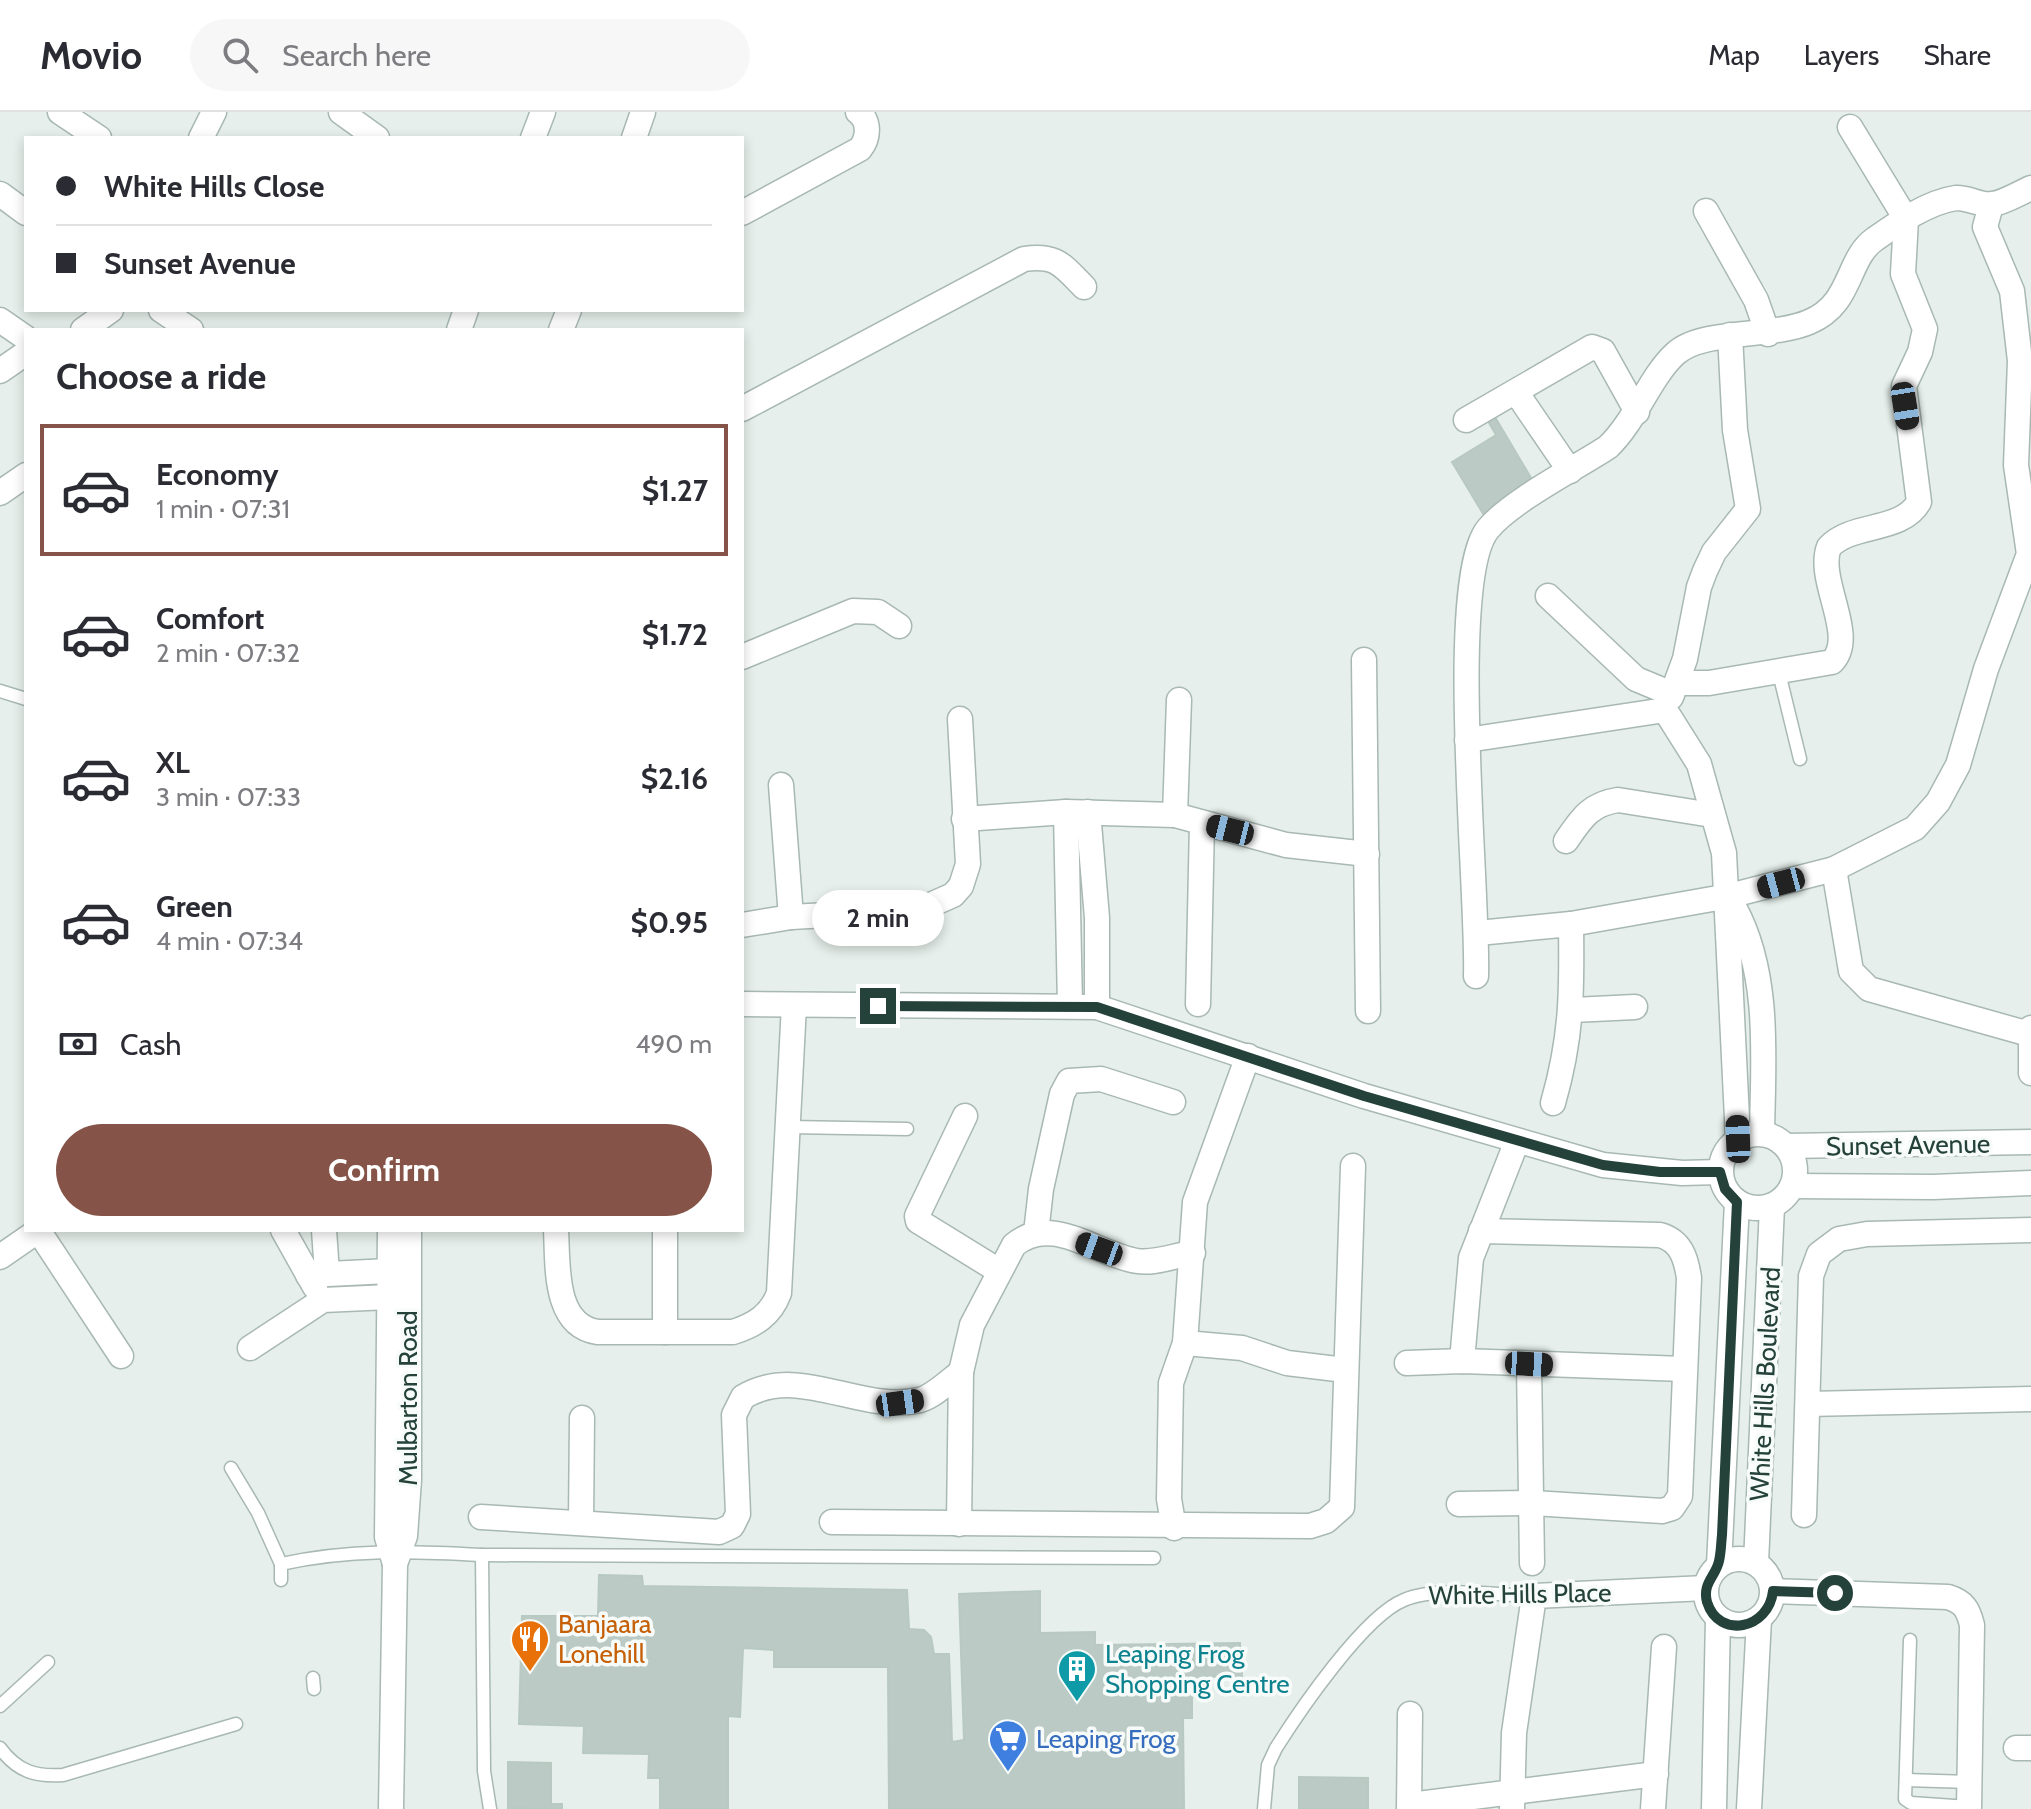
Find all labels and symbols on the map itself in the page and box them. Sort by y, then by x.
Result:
car [1889,380,1921,432]
car [1204,813,1256,847]
car [1755,865,1807,901]
callout: 2 min [812,890,944,946]
route end [860,988,896,1024]
car [1725,1115,1751,1163]
street label: Sunset Avenue [1826,1128,1990,1162]
car [1072,1230,1126,1268]
street label: White Hills Boulevard [1743,1266,1787,1502]
street label: Mulbarton Road [392,1310,424,1486]
car [1504,1351,1554,1377]
car [875,1388,925,1418]
route start [1817,1575,1853,1611]
street label: White Hills Place [1428,1576,1612,1612]
place label: Banjaara Lonehill [558,1608,652,1670]
restaurant icon: Banjaara Lonehill [509,1618,551,1673]
place label: Leaping Frog Shopping Centre [1105,1638,1289,1700]
building icon: Leaping Frog Shopping Centre [1056,1648,1098,1703]
supermarket icon: Leaping Frog [987,1718,1029,1773]
place label: Leaping Frog [1036,1723,1176,1755]

